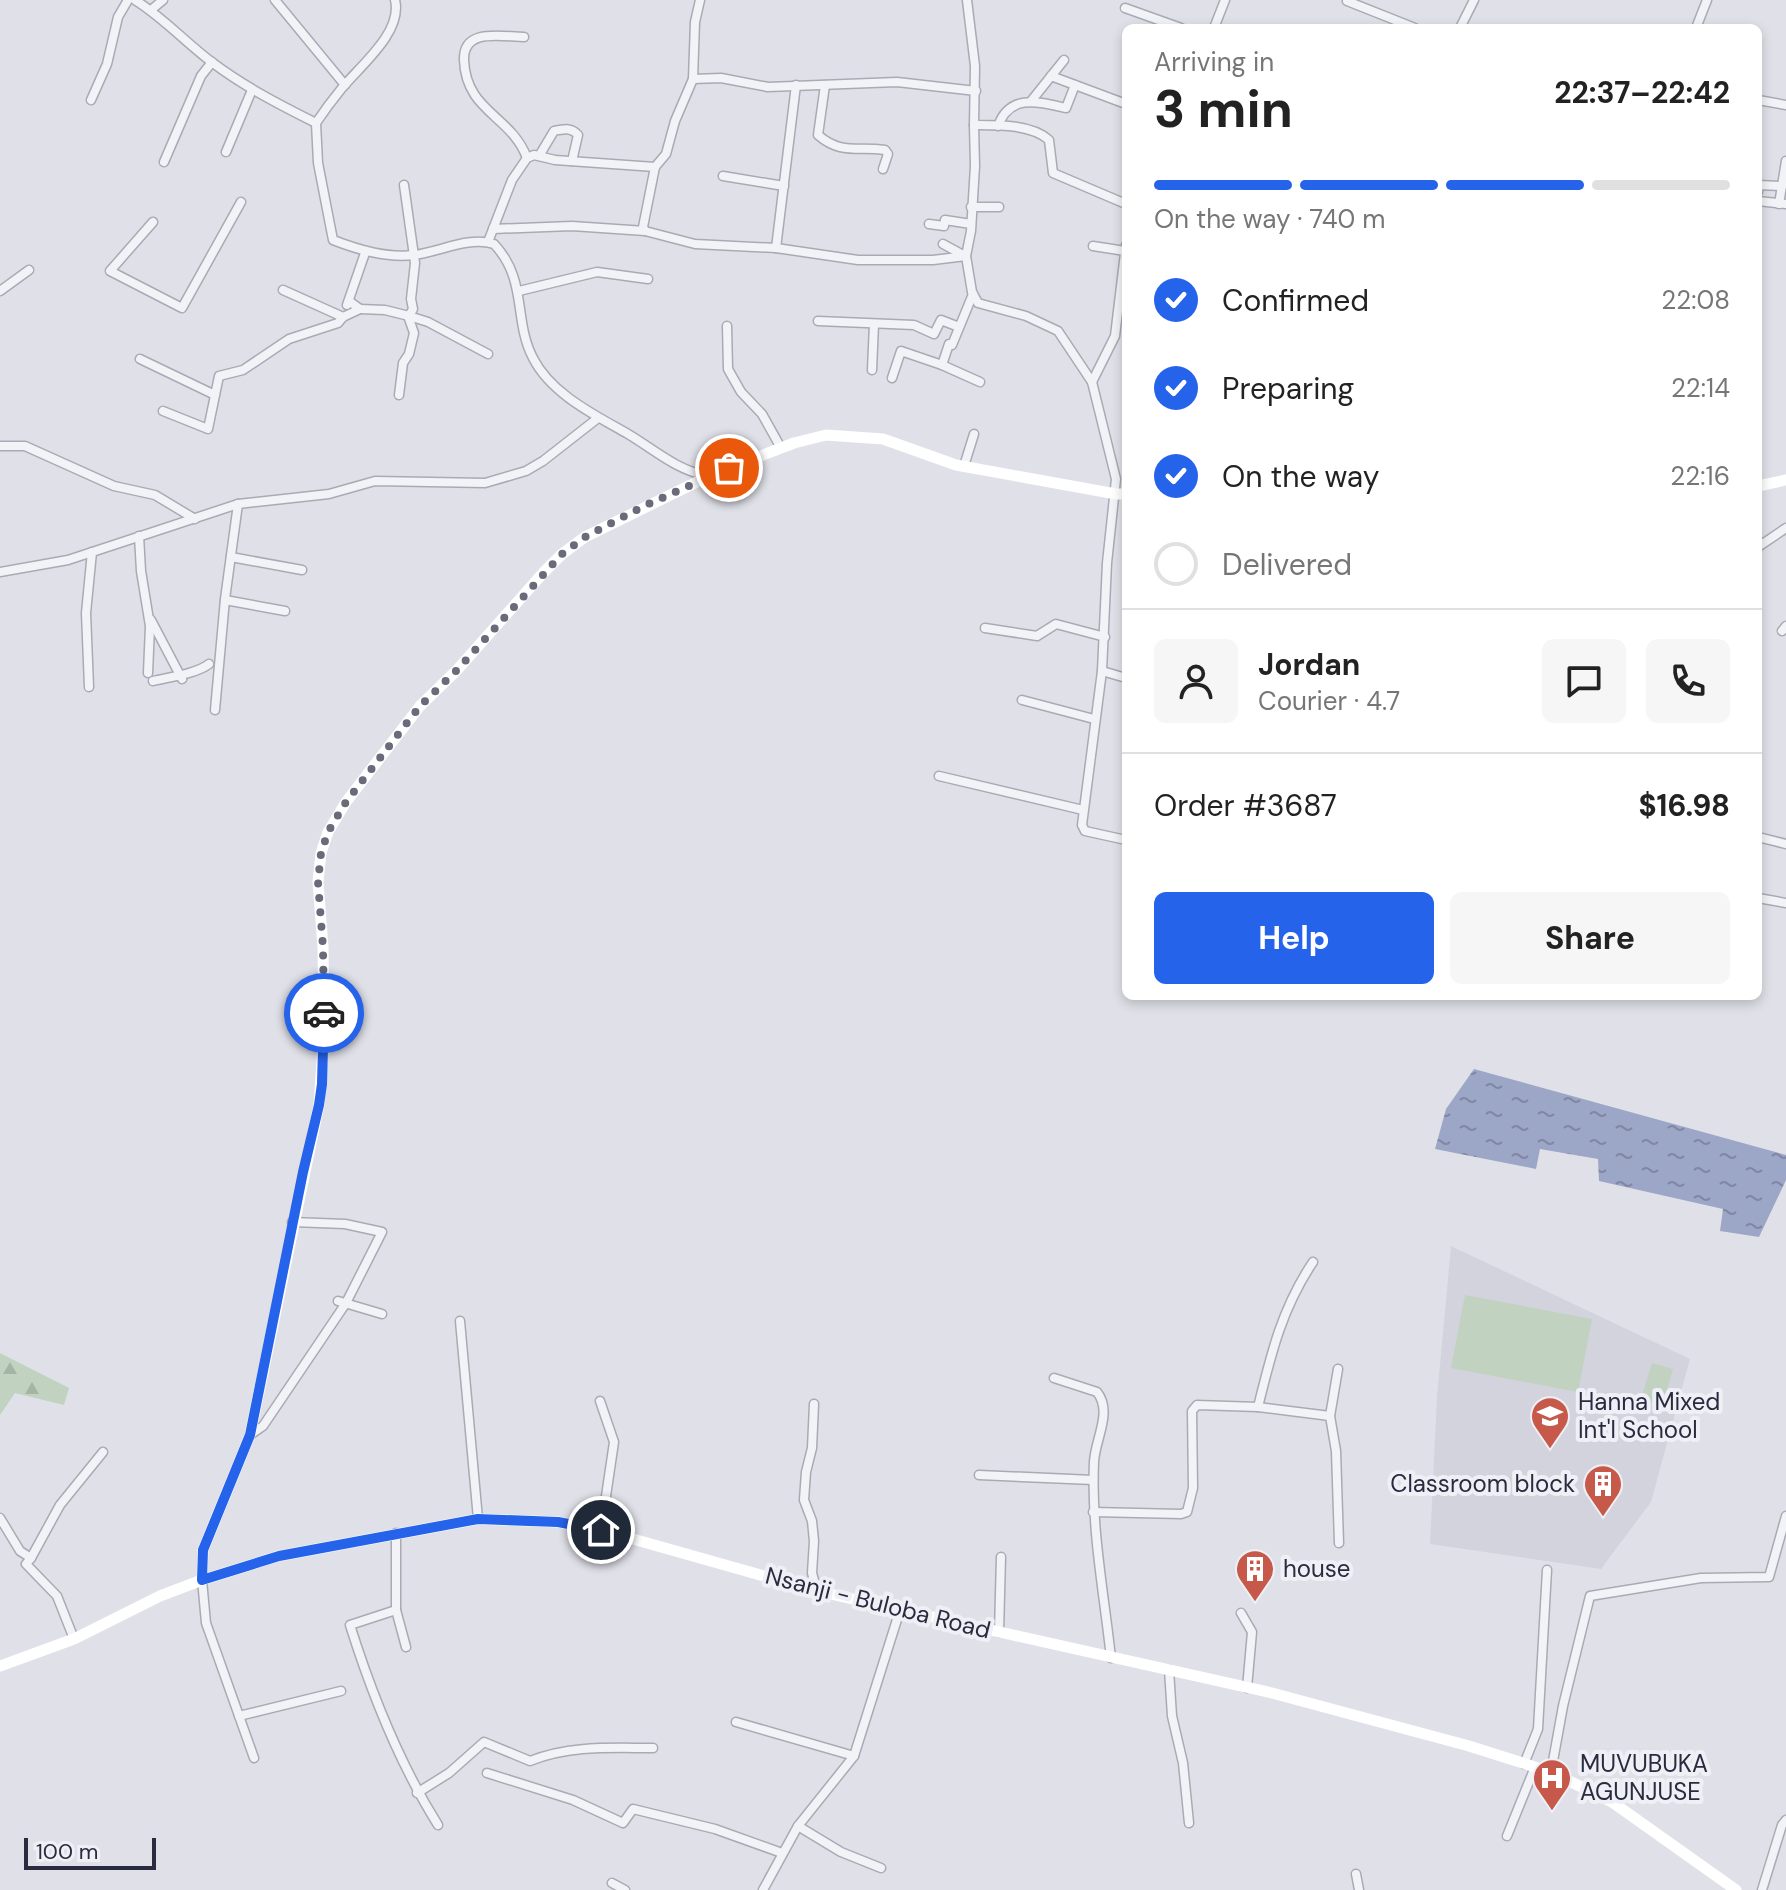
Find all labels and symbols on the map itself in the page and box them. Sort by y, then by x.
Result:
pin [695,434,763,502]
courier [284,973,364,1053]
place label: Hanna Mixed Int'l School [1578,1386,1720,1445]
school or university icon: Hanna Mixed Int'l School [1529,1395,1571,1450]
building icon: Classroom block [1582,1463,1624,1518]
place label: Classroom block [1390,1468,1575,1499]
pin [567,1496,635,1564]
building icon: house [1234,1548,1276,1603]
place label: house [1283,1553,1350,1584]
street label: Nsanji - Buloba Road [762,1560,994,1645]
place label: MUVUBUKA AGUNJUSE [1580,1748,1708,1807]
hospital icon: MUVUBUKA AGUNJUSE [1531,1757,1573,1812]
scale bar [24,1834,156,1870]

